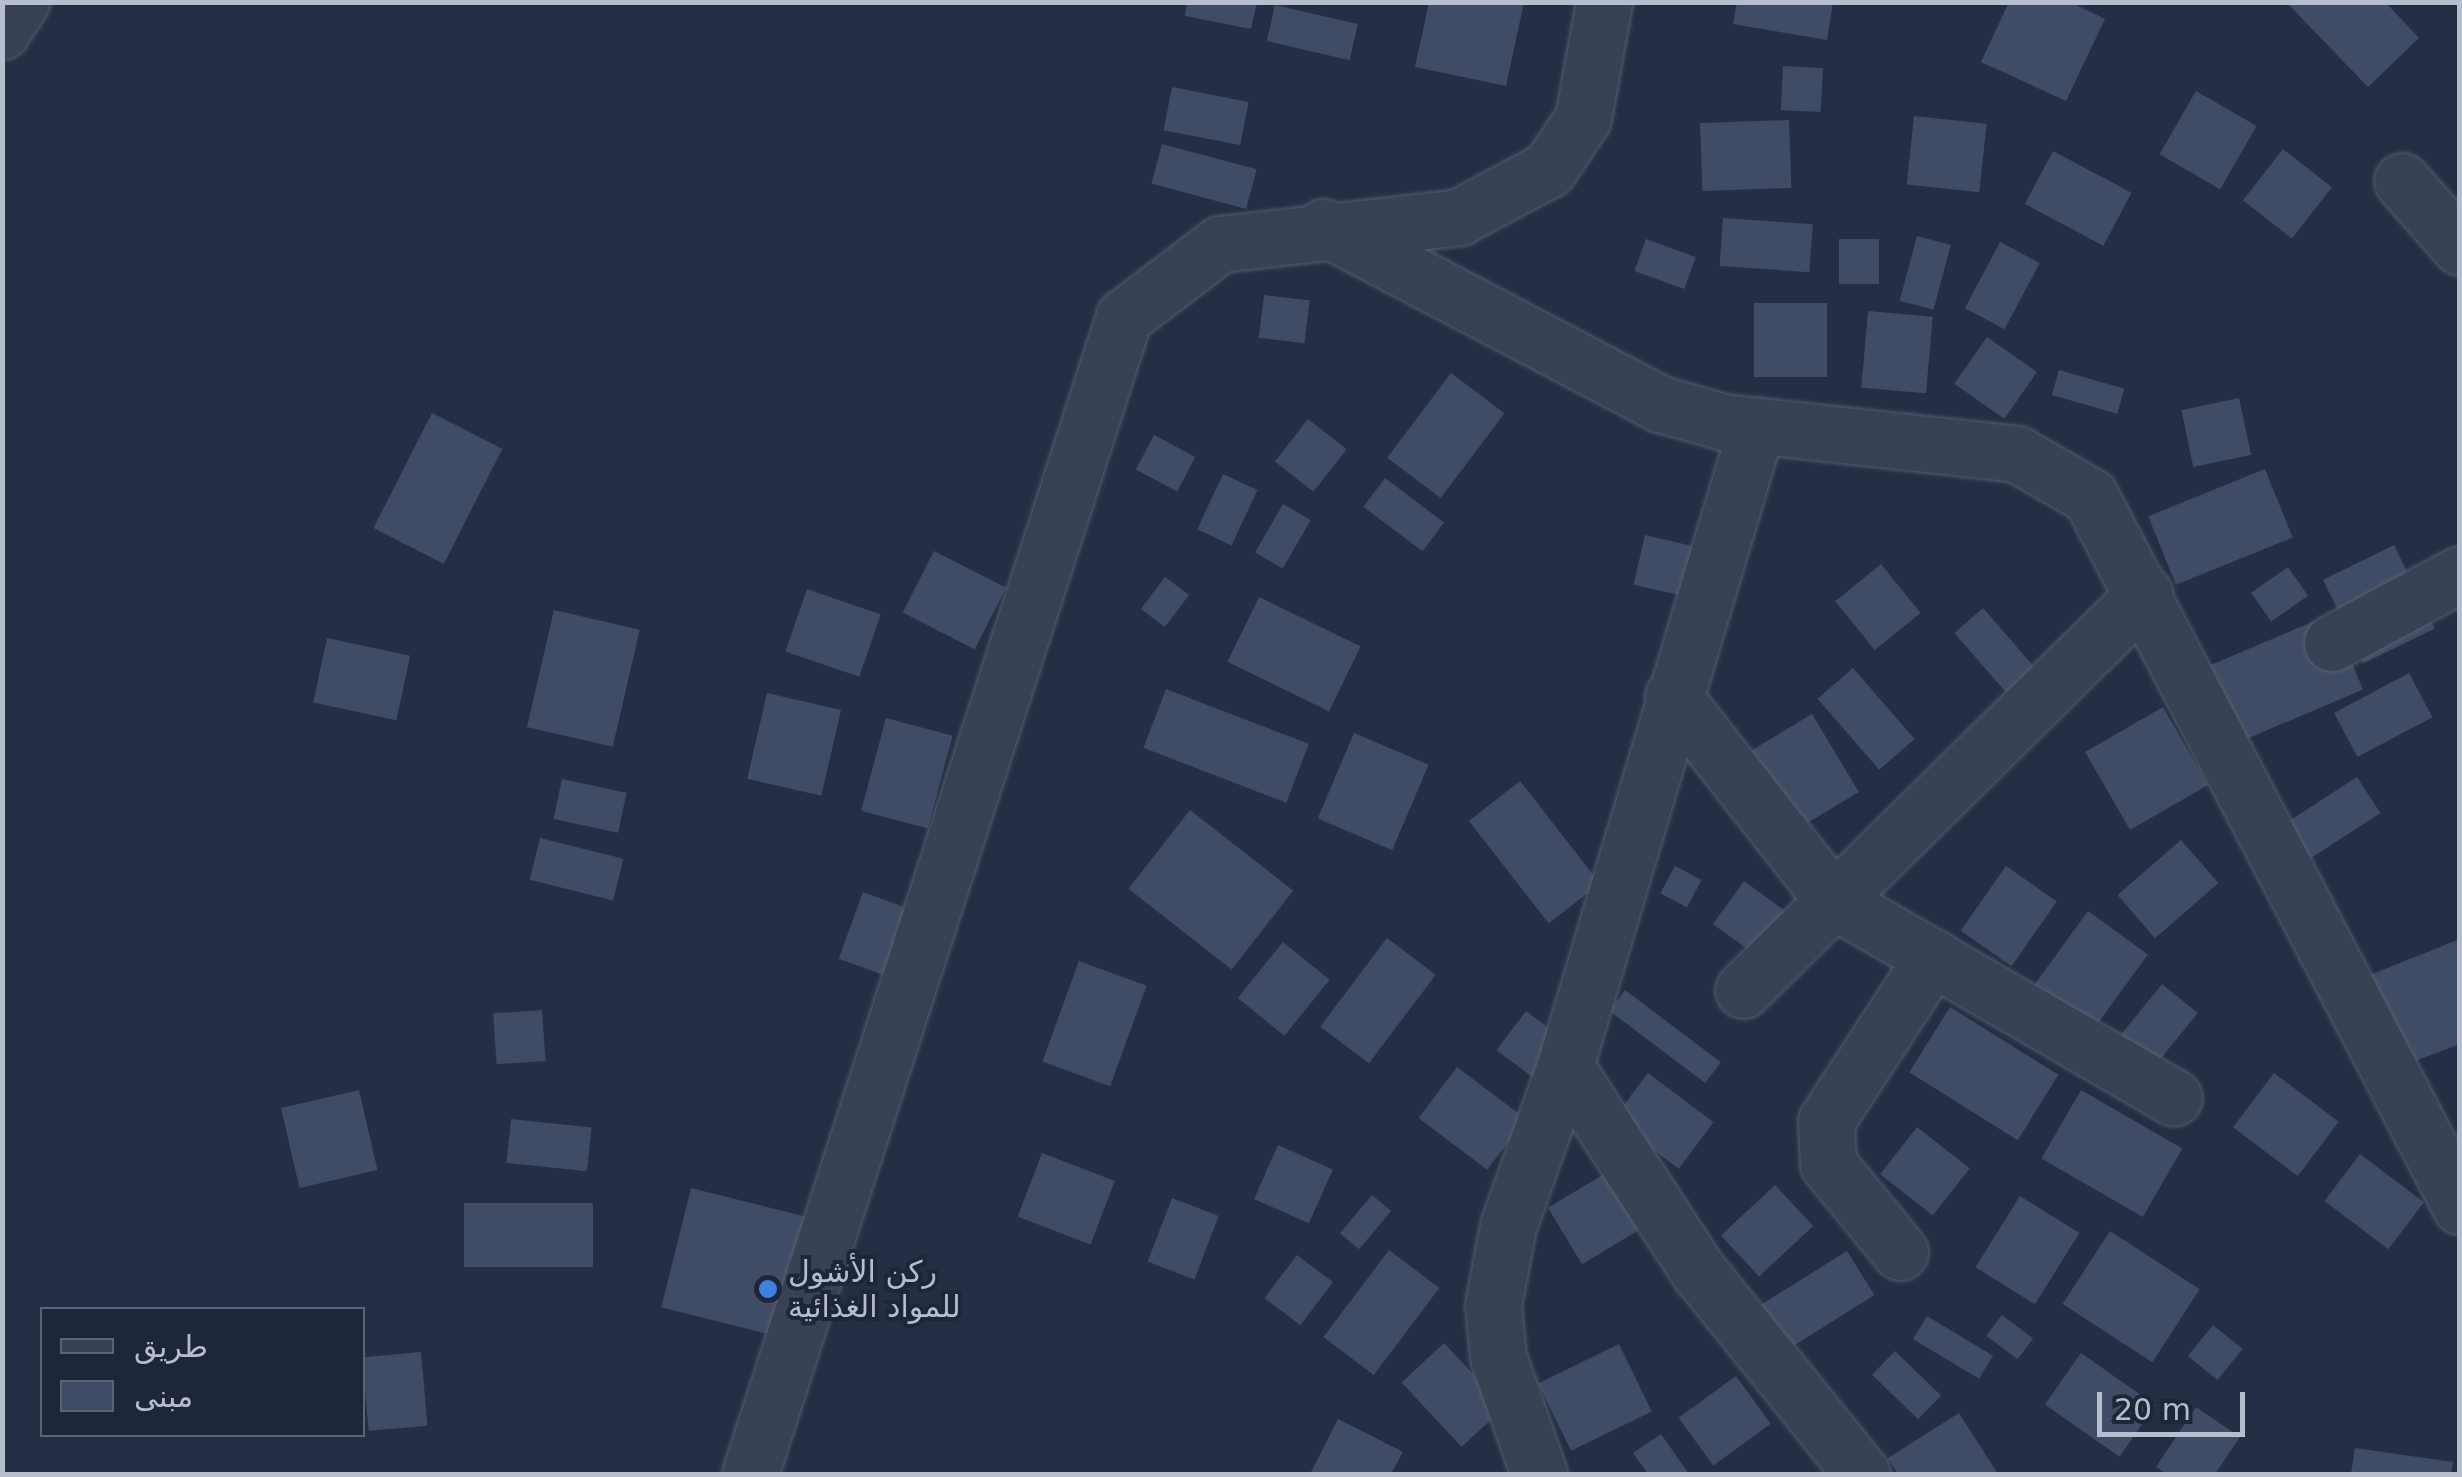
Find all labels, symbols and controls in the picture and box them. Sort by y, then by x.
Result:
place label: ركن الأشول للمواد الغذائية [788,1254,961,1324]
marker: ركن الأشول للمواد الغذائية [757,1278,779,1300]
legend [40,1307,365,1437]
text: طريق [134,1329,208,1364]
scale bar [2102,1372,2250,1434]
text: مبنى [134,1379,193,1414]
text: 20 m [2114,1392,2191,1427]

